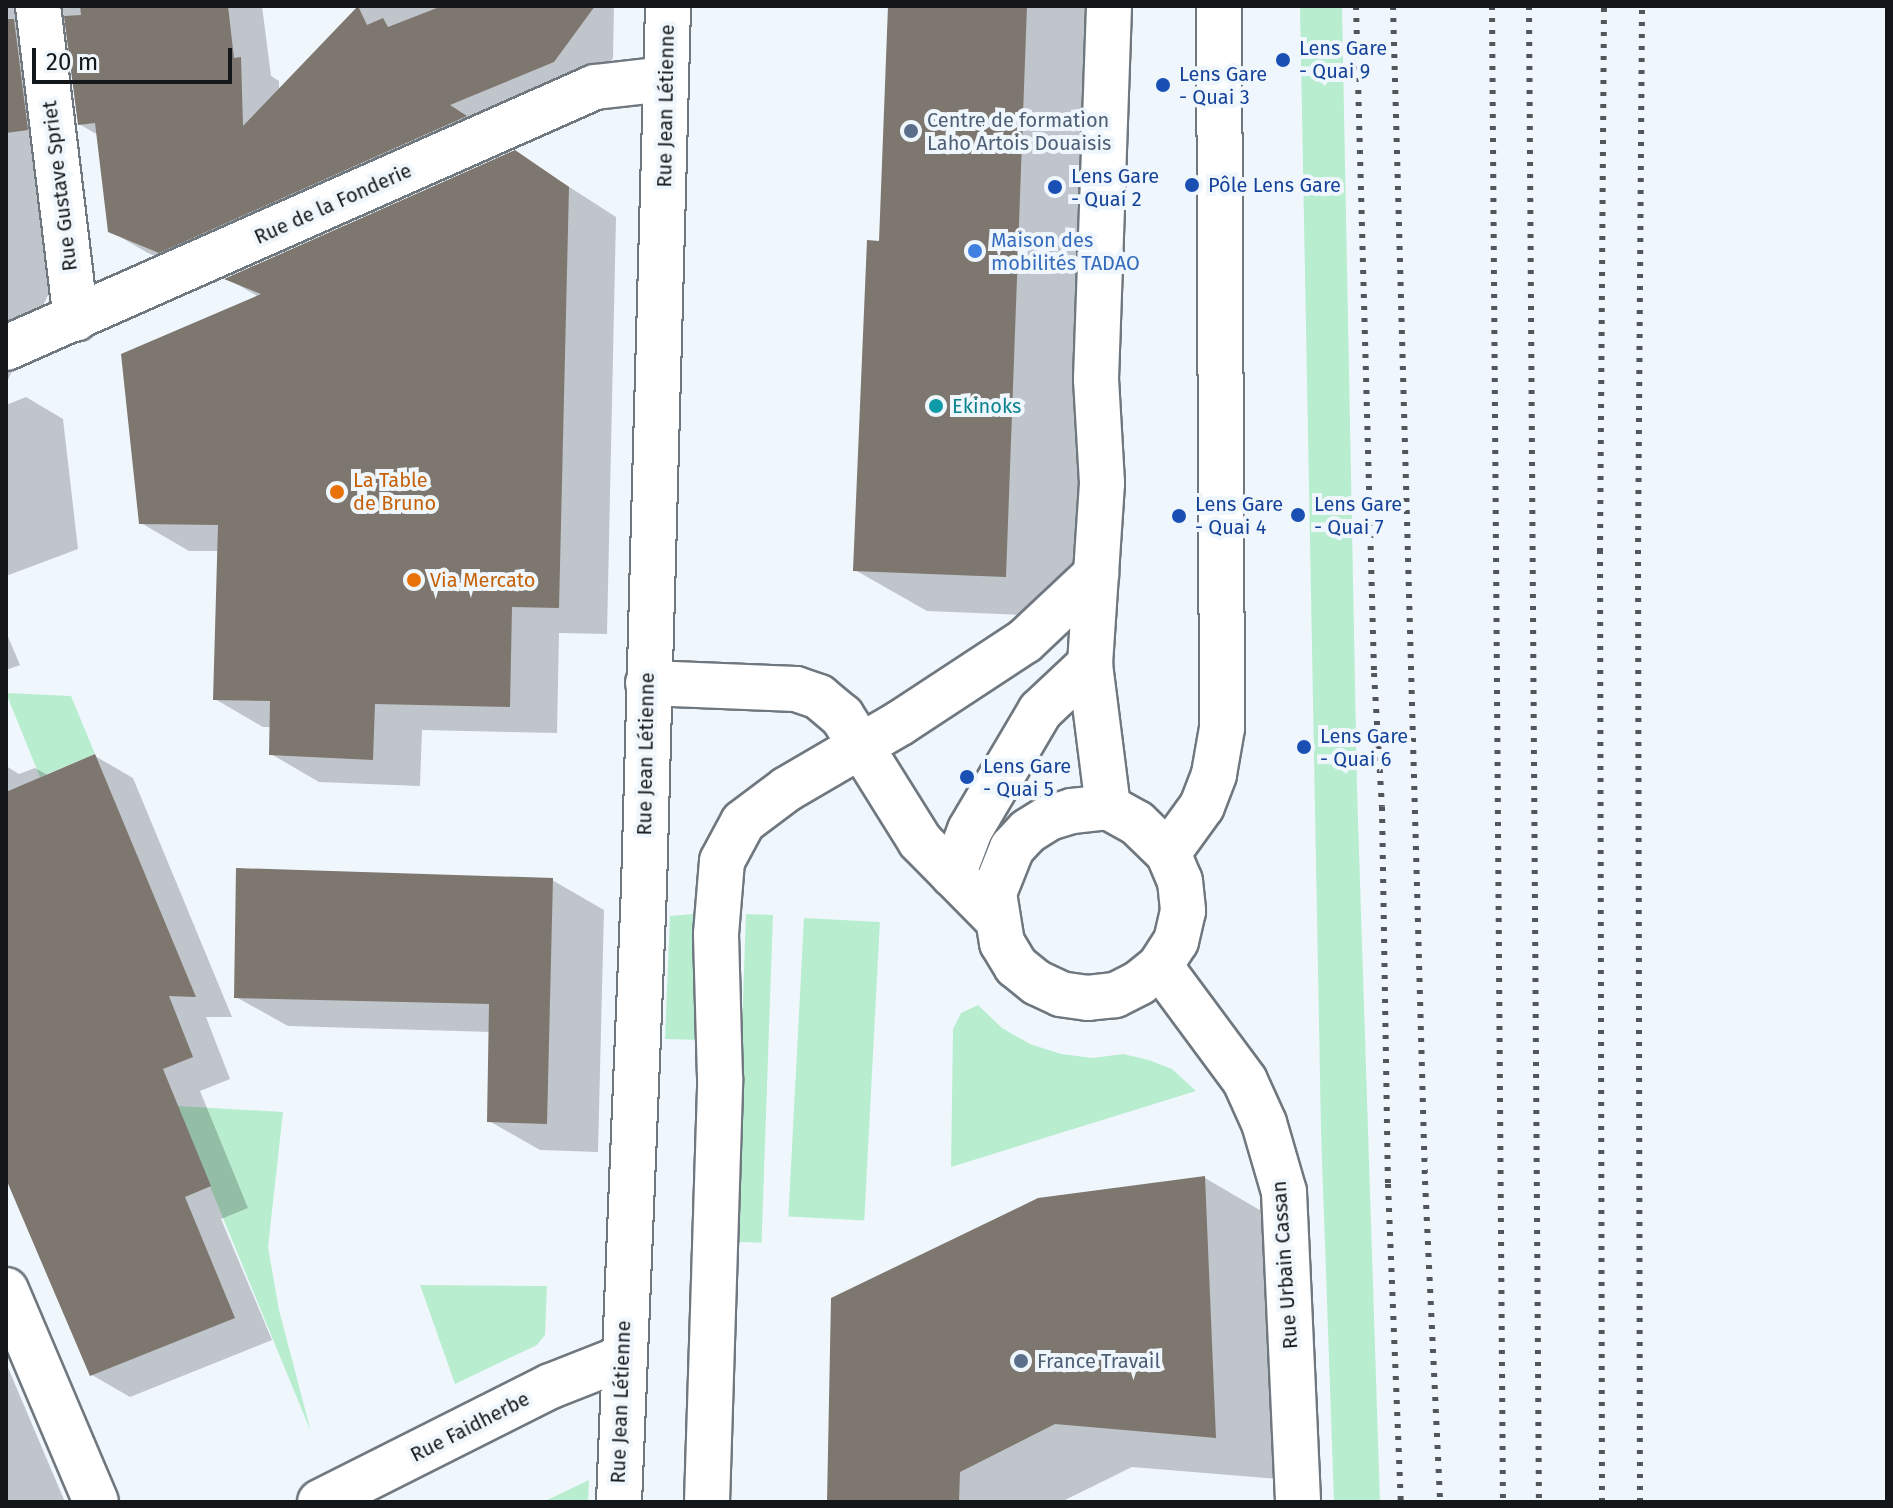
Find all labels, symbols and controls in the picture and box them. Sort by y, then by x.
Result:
street label: Rue Jean Létienne [653,24,679,188]
scale bar [36,32,236,82]
place label: Lens Gare - Quai 9 [1299,36,1387,83]
text: 20 m [46,48,98,76]
marker: Lens Gare - Quai 9 [1274,51,1292,69]
place label: Lens Gare - Quai 3 [1179,62,1267,109]
marker: Lens Gare - Quai 3 [1154,76,1172,94]
street label: Rue Gustave Spriet [38,99,82,273]
place label: Centre de formation Laho Artois Douaisis [927,108,1111,155]
marker: Centre de formation Laho Artois Douaisis [902,122,920,140]
street label: Rue de la Fonderie [251,159,415,249]
place label: Lens Gare - Quai 2 [1071,164,1159,211]
place label: Pôle Lens Gare [1208,173,1341,197]
marker: Pôle Lens Gare [1183,176,1201,194]
marker: Lens Gare - Quai 2 [1046,178,1064,196]
place label: Maison des mobilités TADAO [991,228,1140,275]
marker: Maison des mobilités TADAO [966,242,984,260]
place label: Ekinoks [952,394,1021,418]
marker: Ekinoks [927,397,945,415]
place label: La Table de Bruno [353,468,436,515]
marker: La Table de Bruno [328,483,346,501]
place label: Lens Gare - Quai 4 [1195,492,1283,539]
place label: Lens Gare - Quai 7 [1314,492,1402,539]
marker: Lens Gare - Quai 7 [1289,506,1307,524]
marker: Lens Gare - Quai 4 [1170,507,1188,525]
place label: Via Mercato [430,568,535,592]
marker: Via Mercato [405,571,423,589]
street label: Rue Jean Létienne [633,672,659,836]
place label: Lens Gare - Quai 6 [1320,724,1408,771]
marker: Lens Gare - Quai 6 [1295,738,1313,756]
place label: Lens Gare - Quai 5 [983,754,1071,801]
marker: Lens Gare - Quai 5 [958,768,976,786]
street label: Rue Urbain Cassan [1267,1180,1303,1350]
street label: Rue Jean Létienne [606,1320,636,1484]
place label: France Travail [1037,1349,1160,1373]
marker: France Travail [1012,1352,1030,1370]
street label: Rue Faidherbe [407,1387,533,1467]

